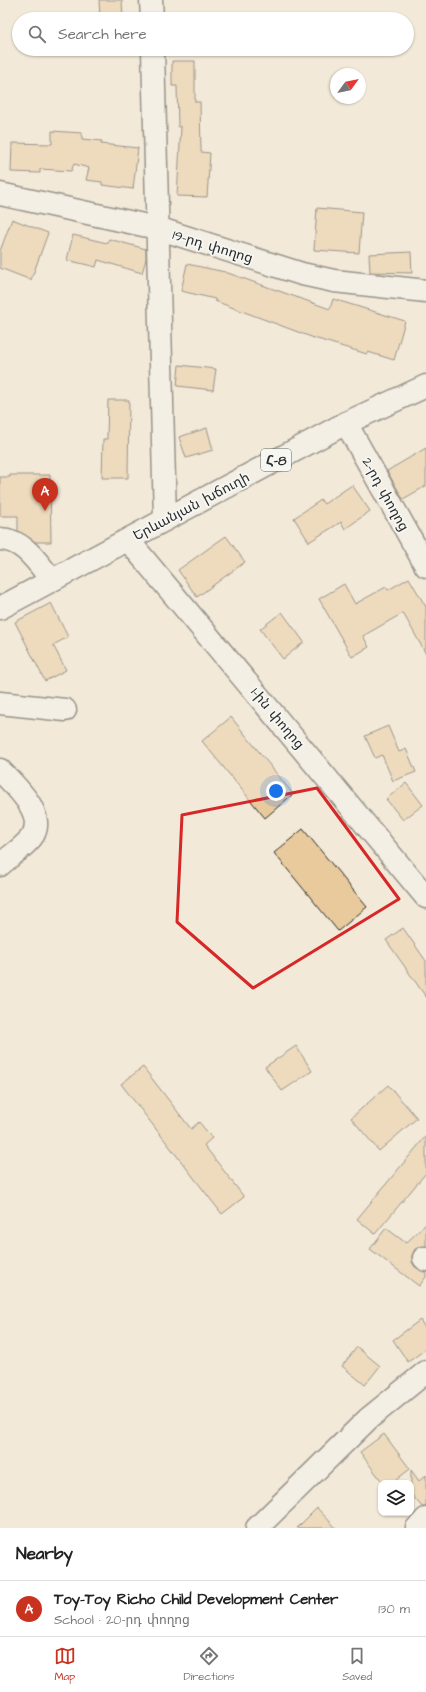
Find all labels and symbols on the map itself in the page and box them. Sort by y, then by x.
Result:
north arrow [330,68,366,104]
street label: 19-րդ փողոց [170,225,255,269]
road number: Հ-8 [261,449,291,471]
street label: 2-րդ փողոց [357,454,414,535]
street label: Երևանյան խճուղի [130,468,253,546]
pin: A [32,478,58,511]
street label: 1-ին փողոց [246,684,309,754]
your location [266,781,286,801]

